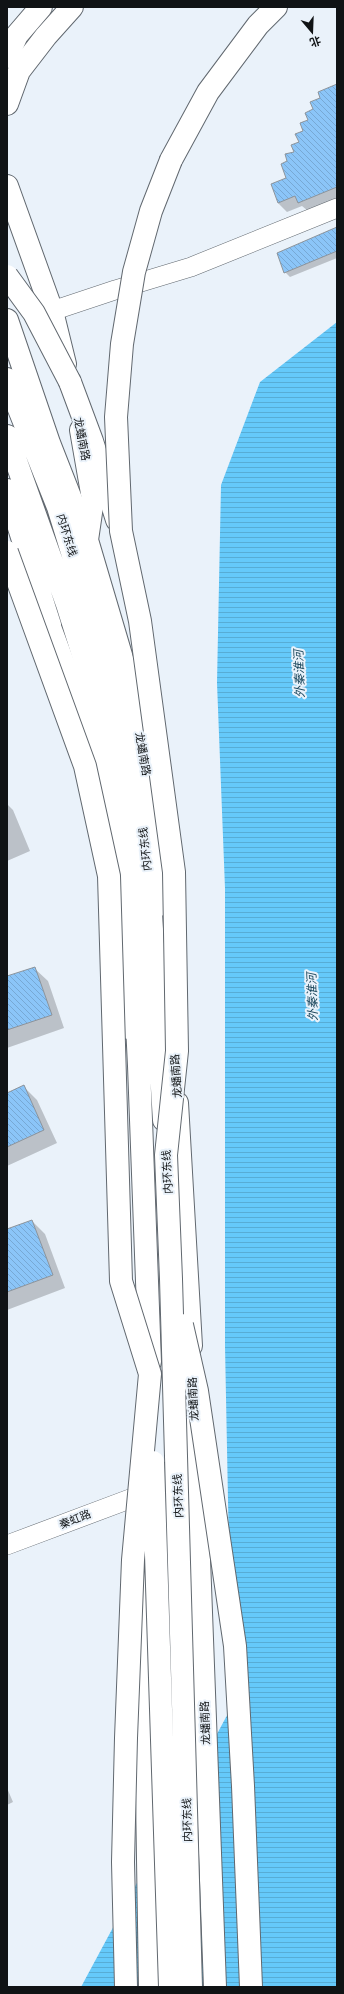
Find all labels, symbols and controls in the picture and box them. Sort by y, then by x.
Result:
north arrow [292,12,332,52]
text: 北 [308,33,323,50]
street label: 龙蟠南路 [71,416,93,462]
street label: 内环东线 [54,512,80,558]
water label: 外秦淮河 [291,648,307,698]
street label: 龙蟠南路 [132,731,154,777]
street label: 内环东线 [136,826,154,872]
water label: 外秦淮河 [304,971,320,1021]
street label: 龙蟠南路 [167,1054,185,1098]
street label: 内环东线 [159,1150,175,1194]
street label: 龙蟠南路 [185,1377,201,1421]
street label: 内环东线 [170,1474,186,1518]
street label: 秦虹路 [57,1507,93,1531]
street label: 龙蟠南路 [197,1701,213,1745]
street label: 内环东线 [180,1798,194,1842]

